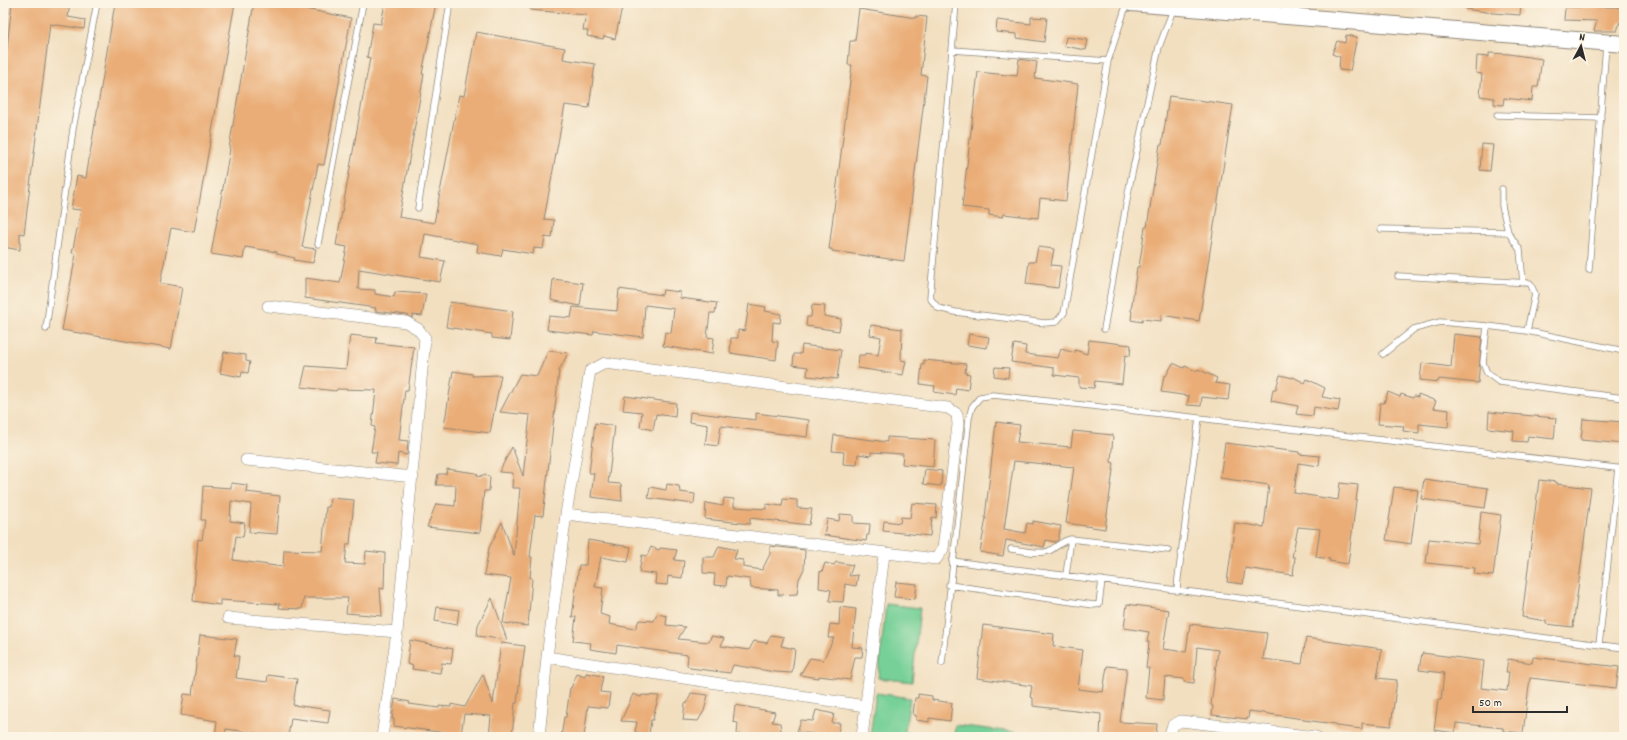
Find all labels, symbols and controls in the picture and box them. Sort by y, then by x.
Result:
north arrow [1561,26,1601,66]
text: N [1578,30,1586,46]
scale bar [1473,688,1567,714]
text: 50 m [1479,695,1502,712]

